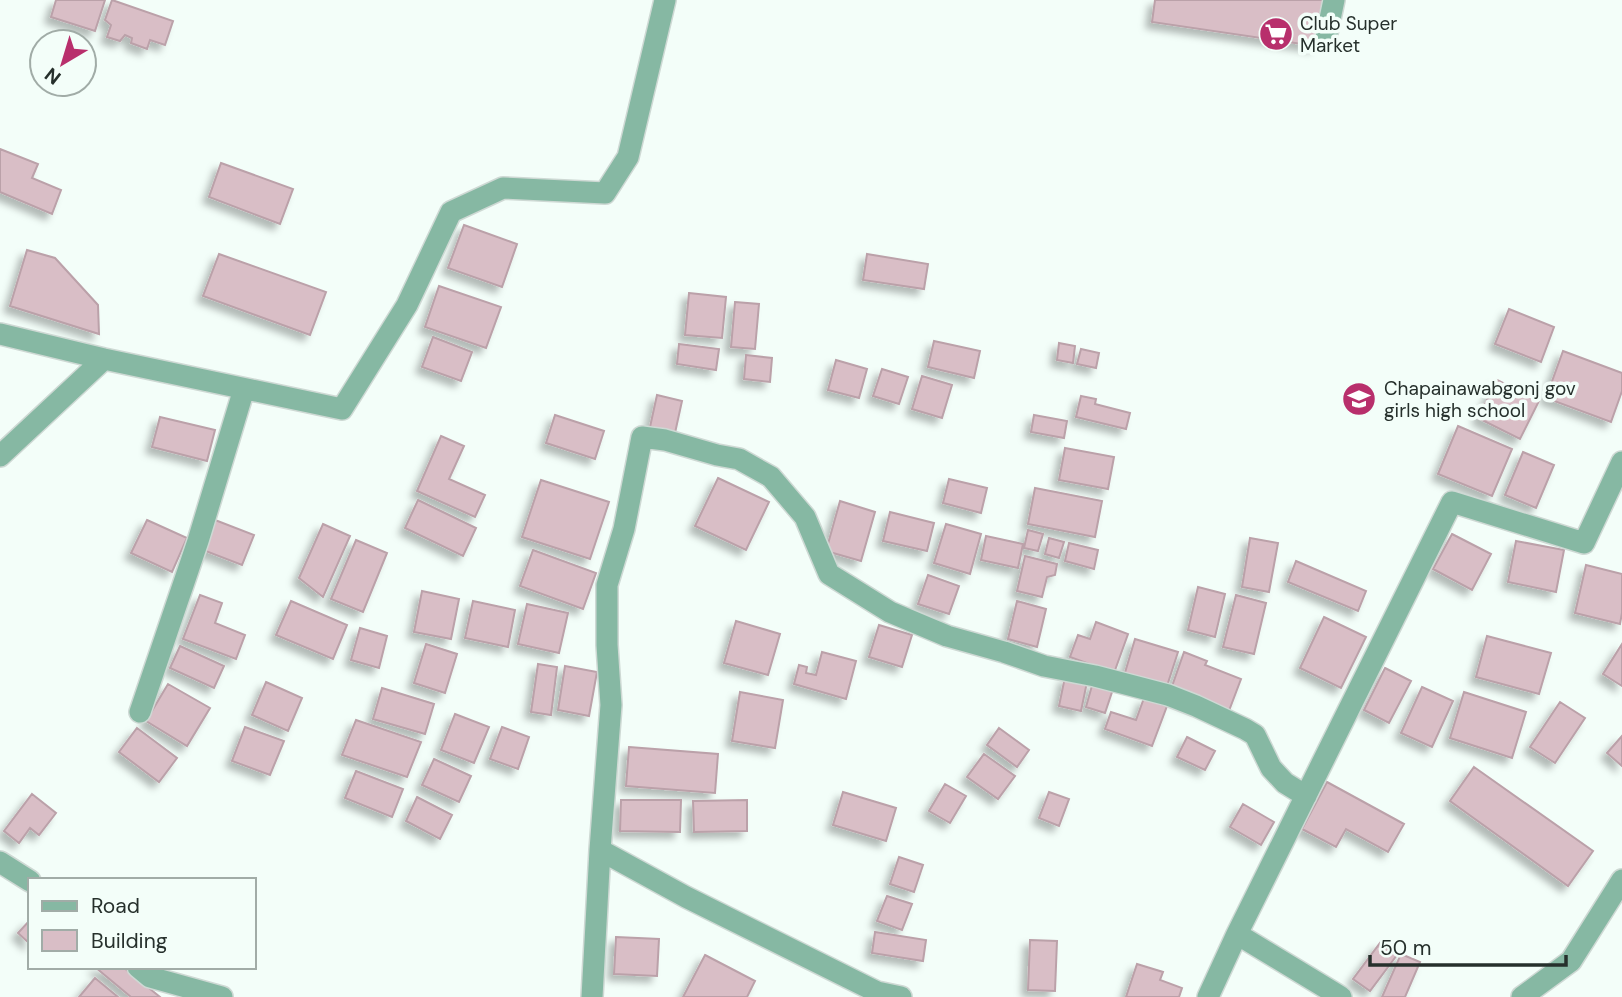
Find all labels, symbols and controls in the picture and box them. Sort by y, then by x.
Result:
place label: Club Super Market [1300,11,1397,58]
supermarket icon: Club Super Market [1257,15,1295,53]
north arrow [28,28,98,98]
text: N [40,62,66,90]
place label: Chapainawabgonj gov girls high school [1384,376,1576,423]
school or university icon: Chapainawabgonj gov girls high school [1340,380,1378,418]
legend [28,878,256,969]
text: Road [91,892,140,920]
scale bar [1370,923,1566,967]
text: Building [91,927,168,955]
text: 50 m [1380,934,1431,962]

